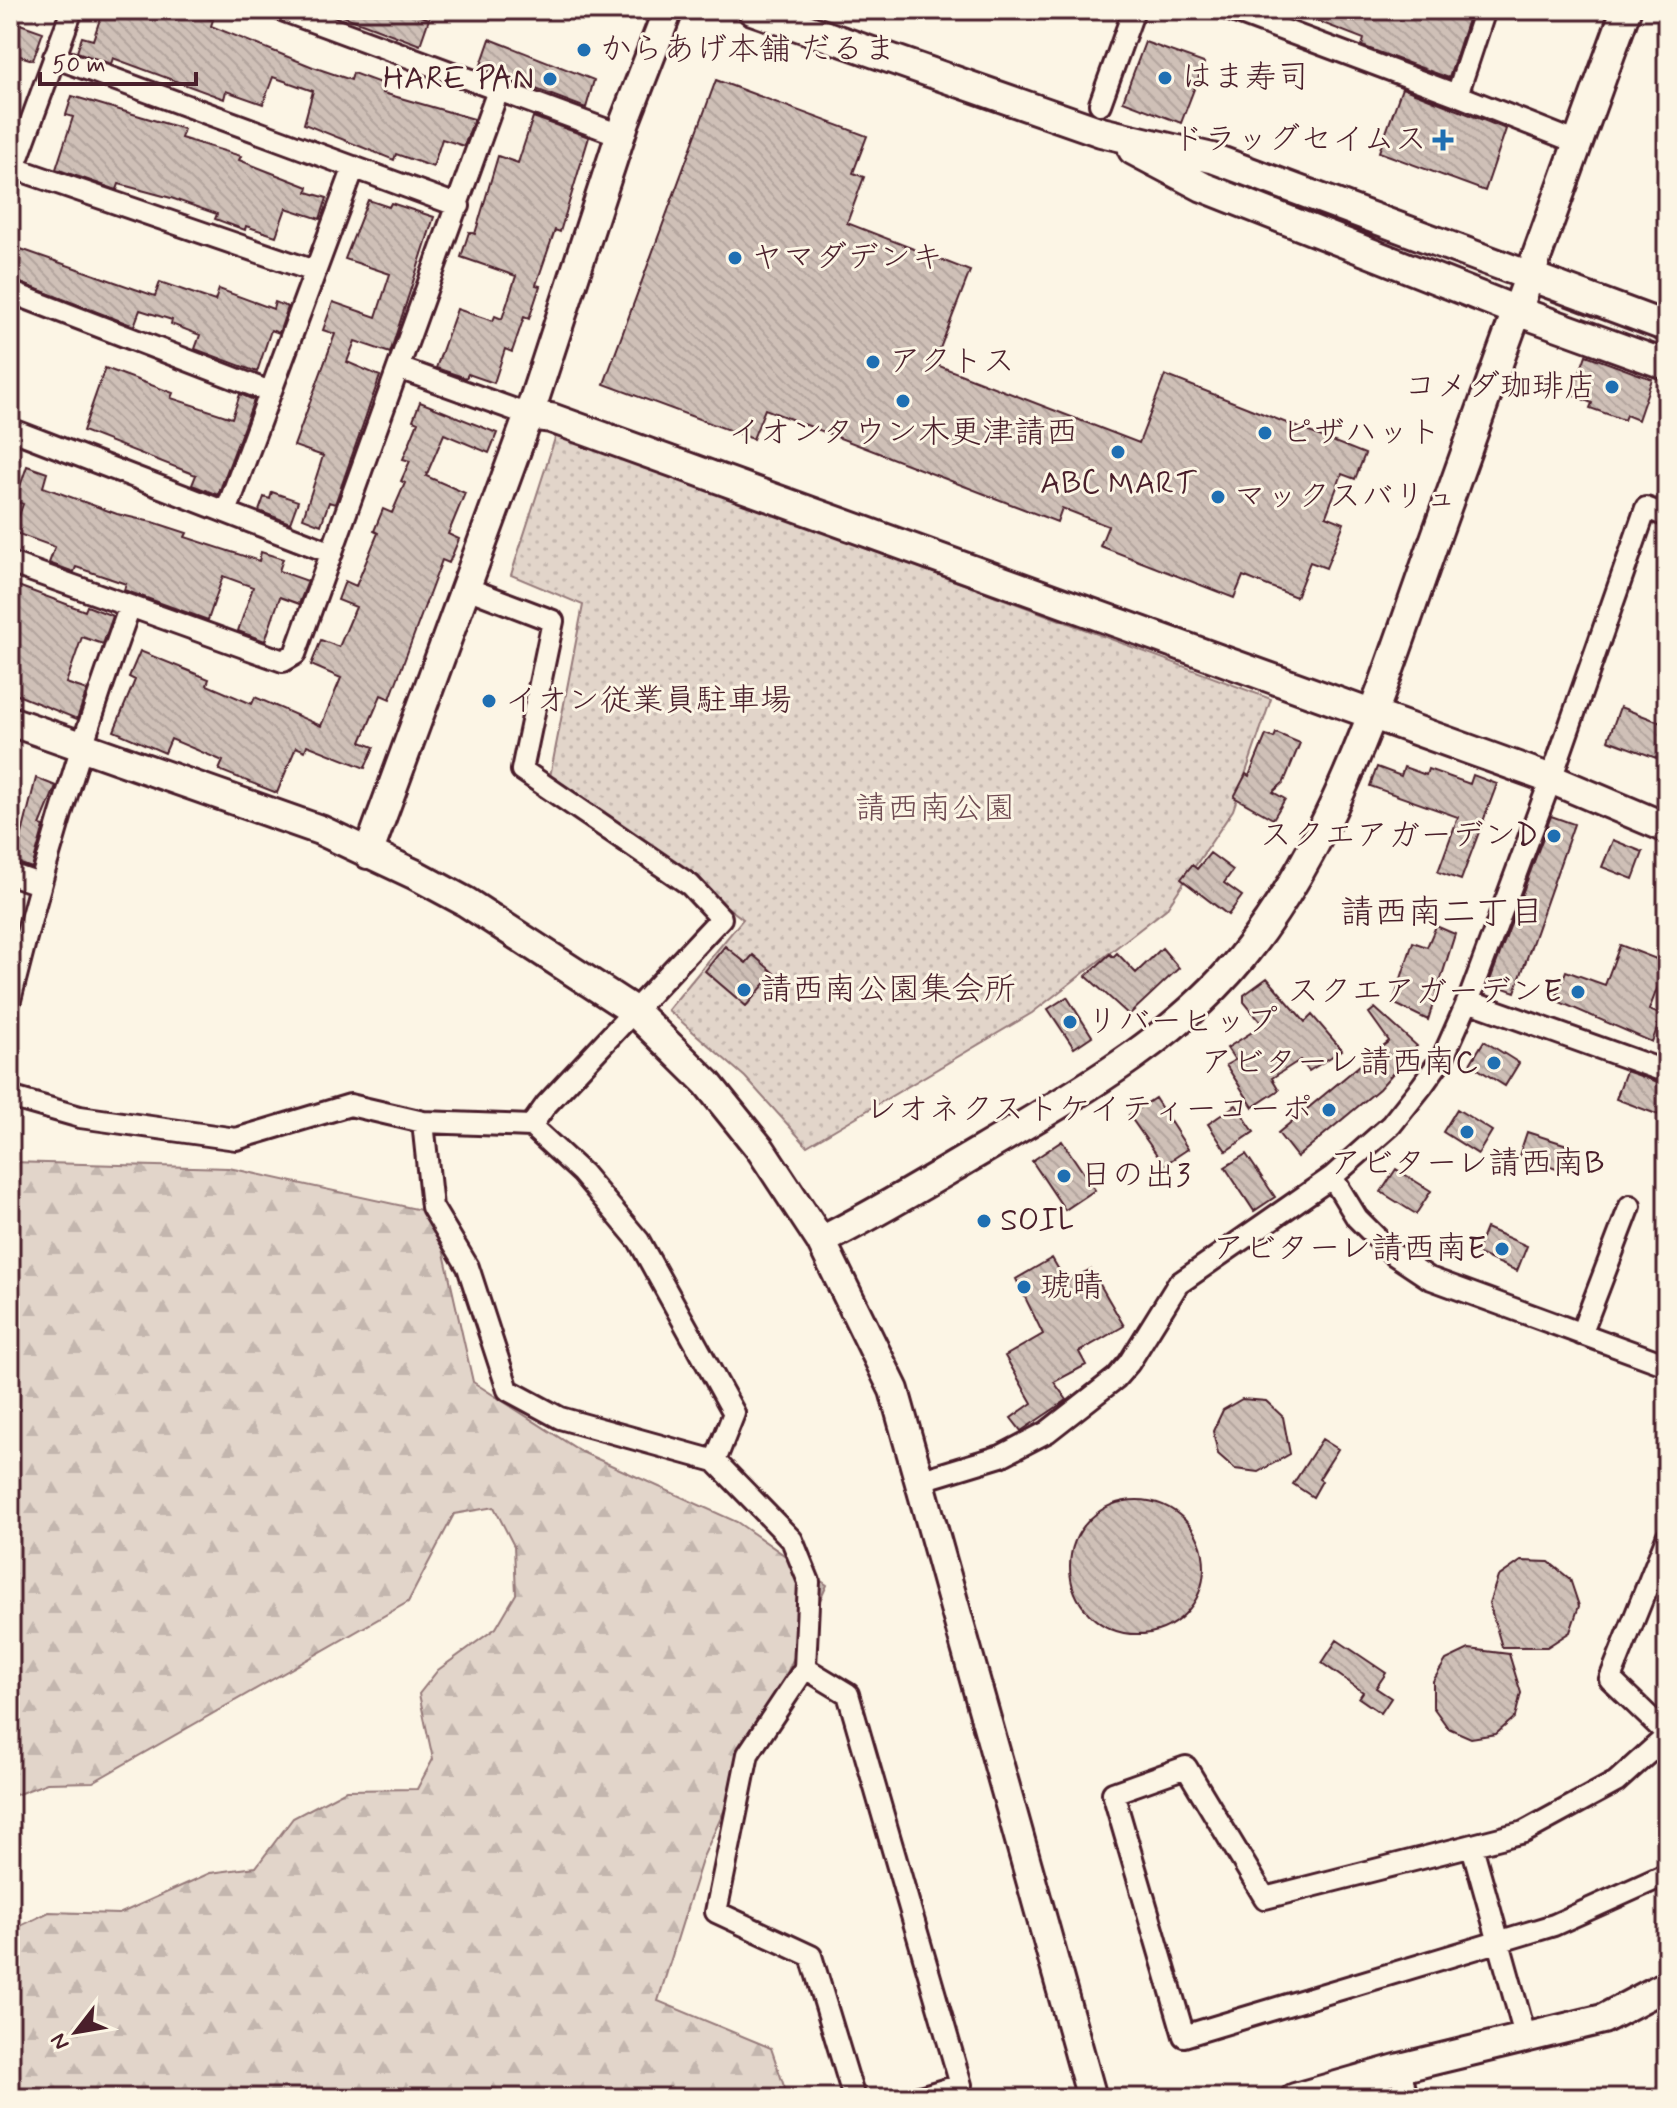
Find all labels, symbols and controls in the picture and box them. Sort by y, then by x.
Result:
place label: からあげ本舗 だるま [600,29,896,71]
scale bar [40,36,196,86]
marker: からあげ本舗 だるま [575,41,593,59]
text: 50 m [52,50,106,81]
place label: はま寿司 [1181,57,1309,99]
place label: HARE PAN [383,58,534,100]
marker: はま寿司 [1156,69,1174,87]
marker: HARE PAN [541,70,559,88]
place label: ドラッグセイムス [1172,119,1427,161]
marker: ドラッグセイムス [1434,131,1452,149]
place label: ヤマダデンキ [751,237,943,279]
marker: ヤマダデンキ [726,249,744,267]
place label: アクトス [889,341,1015,383]
marker: アクトス [864,353,882,371]
place label: コメダ珈琲店 [1404,366,1596,408]
marker: コメダ珈琲店 [1603,378,1621,396]
marker: イオンタウン木更津請西 [894,392,912,410]
place label: イオンタウン木更津請西 [728,412,1078,454]
place label: ピザハット [1281,412,1441,454]
marker: ピザハット [1256,424,1274,442]
marker: ABC MART [1109,443,1127,461]
place label: ABC MART [1040,463,1197,505]
place label: マックスバリュ [1234,476,1457,518]
marker: マックスバリュ [1209,488,1227,506]
place label: イオン従業員駐車場 [505,680,792,722]
marker: イオン従業員駐車場 [480,692,498,710]
park label: 請西南公園 [855,788,1015,830]
place label: スクエアガーデンD [1260,815,1538,857]
marker: スクエアガーデンD [1545,827,1563,845]
district label: 請西南二丁目 [1340,891,1544,936]
place label: 請西南公園集会所 [760,969,1016,1011]
place label: スクエアガーデンE [1287,971,1562,1013]
marker: 請西南公園集会所 [735,981,753,999]
marker: スクエアガーデンE [1569,983,1587,1001]
place label: リバーヒップ [1086,1001,1278,1043]
marker: リバーヒップ [1061,1013,1079,1031]
place label: アビターレ請西南C [1201,1042,1478,1084]
marker: アビターレ請西南C [1485,1054,1503,1072]
place label: レオネクストケイティーコーポ [865,1089,1313,1131]
marker: レオネクストケイティーコーポ [1320,1101,1338,1119]
marker: アビターレ請西南B [1458,1123,1476,1141]
place label: アビターレ請西南B [1330,1143,1604,1185]
place label: 日の出3 [1080,1155,1190,1197]
marker: 日の出3 [1055,1167,1073,1185]
place label: SOIL [1000,1200,1074,1242]
marker: SOIL [975,1212,993,1230]
place label: アビターレ請西南E [1213,1228,1486,1270]
marker: アビターレ請西南E [1493,1240,1511,1258]
place label: 琥晴 [1040,1266,1104,1308]
marker: 琥晴 [1015,1278,1033,1296]
north arrow [36,1992,116,2072]
text: N [45,2028,76,2055]

